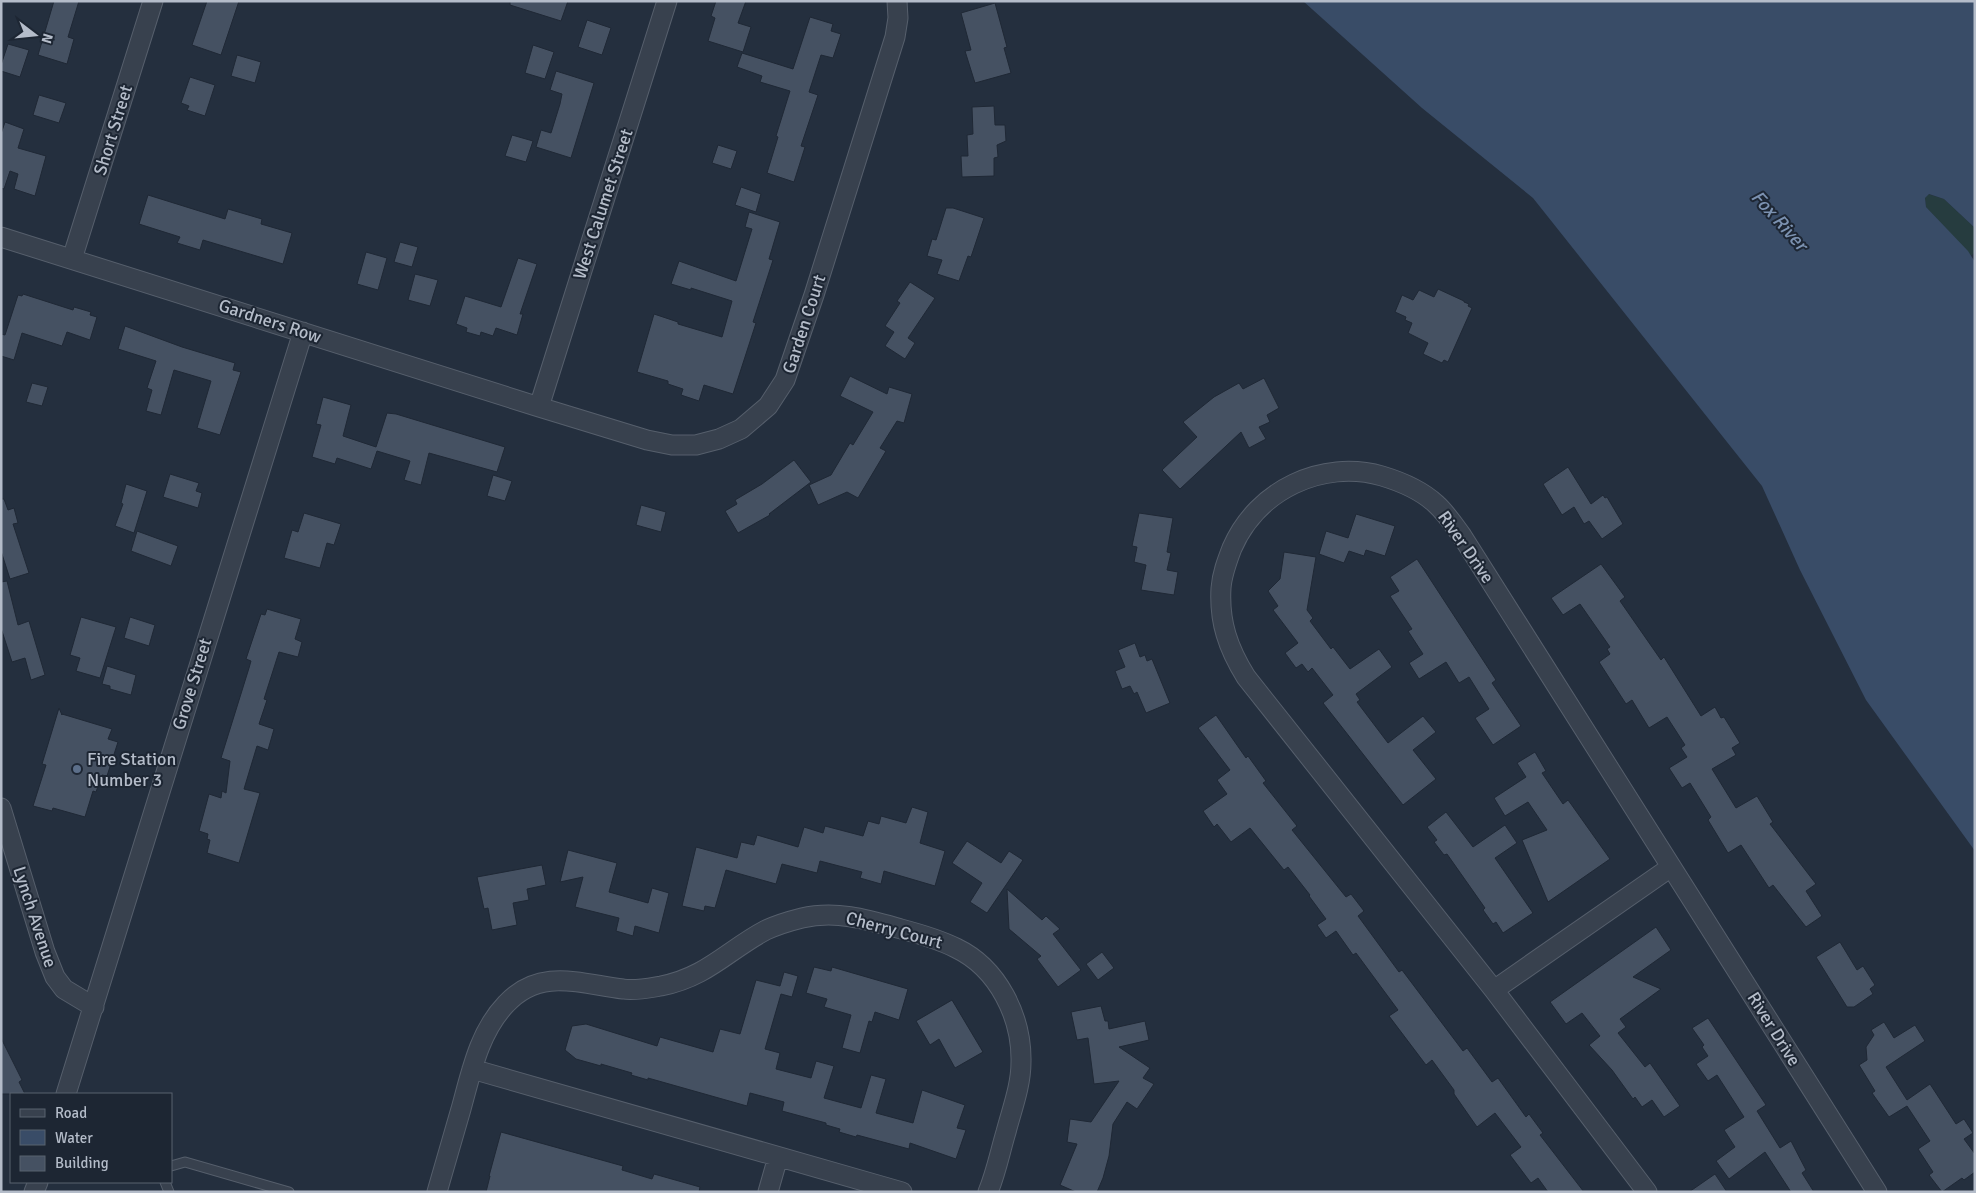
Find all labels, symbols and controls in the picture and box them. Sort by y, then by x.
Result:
north arrow [10,10,60,60]
text: N [38,31,57,45]
street label: Short Street [89,82,137,178]
street label: West Calumet Street [568,126,638,282]
water label: Fox River [1746,185,1815,258]
street label: Garden Court [778,272,830,376]
street label: Gardners Row [216,294,324,348]
street label: River Drive [1433,507,1499,587]
street label: Grove Street [168,635,216,733]
place label: Fire Station Number 3 [87,748,176,791]
marker: Fire Station Number 3 [71,763,83,775]
street label: Lynch Avenue [8,864,62,970]
street label: Cherry Court [843,907,945,953]
street label: River Drive [1743,988,1805,1070]
legend [10,1093,172,1183]
text: Road [55,1104,87,1122]
text: Water [55,1129,93,1147]
text: Building [55,1154,109,1172]

